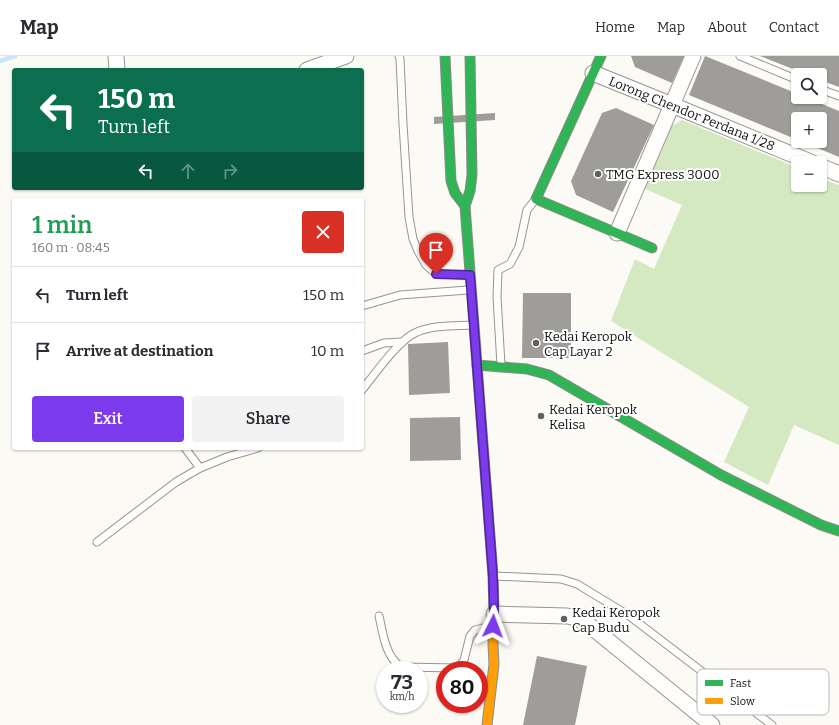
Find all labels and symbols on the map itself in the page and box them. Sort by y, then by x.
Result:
street label: Lorong Chendor Perdana 1/28 [607,73,777,154]
place label: TMG Express 3000 [606,167,720,182]
marker: TMG Express 3000 [593,169,603,179]
pin [419,233,453,274]
place label: Kedai Keropok Cap Layar 2 [544,329,633,359]
marker: Kedai Keropok Cap Layar 2 [531,338,541,348]
place label: Kedai Keropok Kelisa [549,402,638,432]
marker: Kedai Keropok Kelisa [536,411,546,421]
position arrow [472,605,514,647]
place label: Kedai Keropok Cap Budu [572,605,661,635]
marker: Kedai Keropok Cap Budu [559,614,569,624]
speed limit sign: 80 [436,661,488,713]
legend [697,669,829,715]
text: Fast [730,677,751,690]
text: Slow [730,695,755,708]

